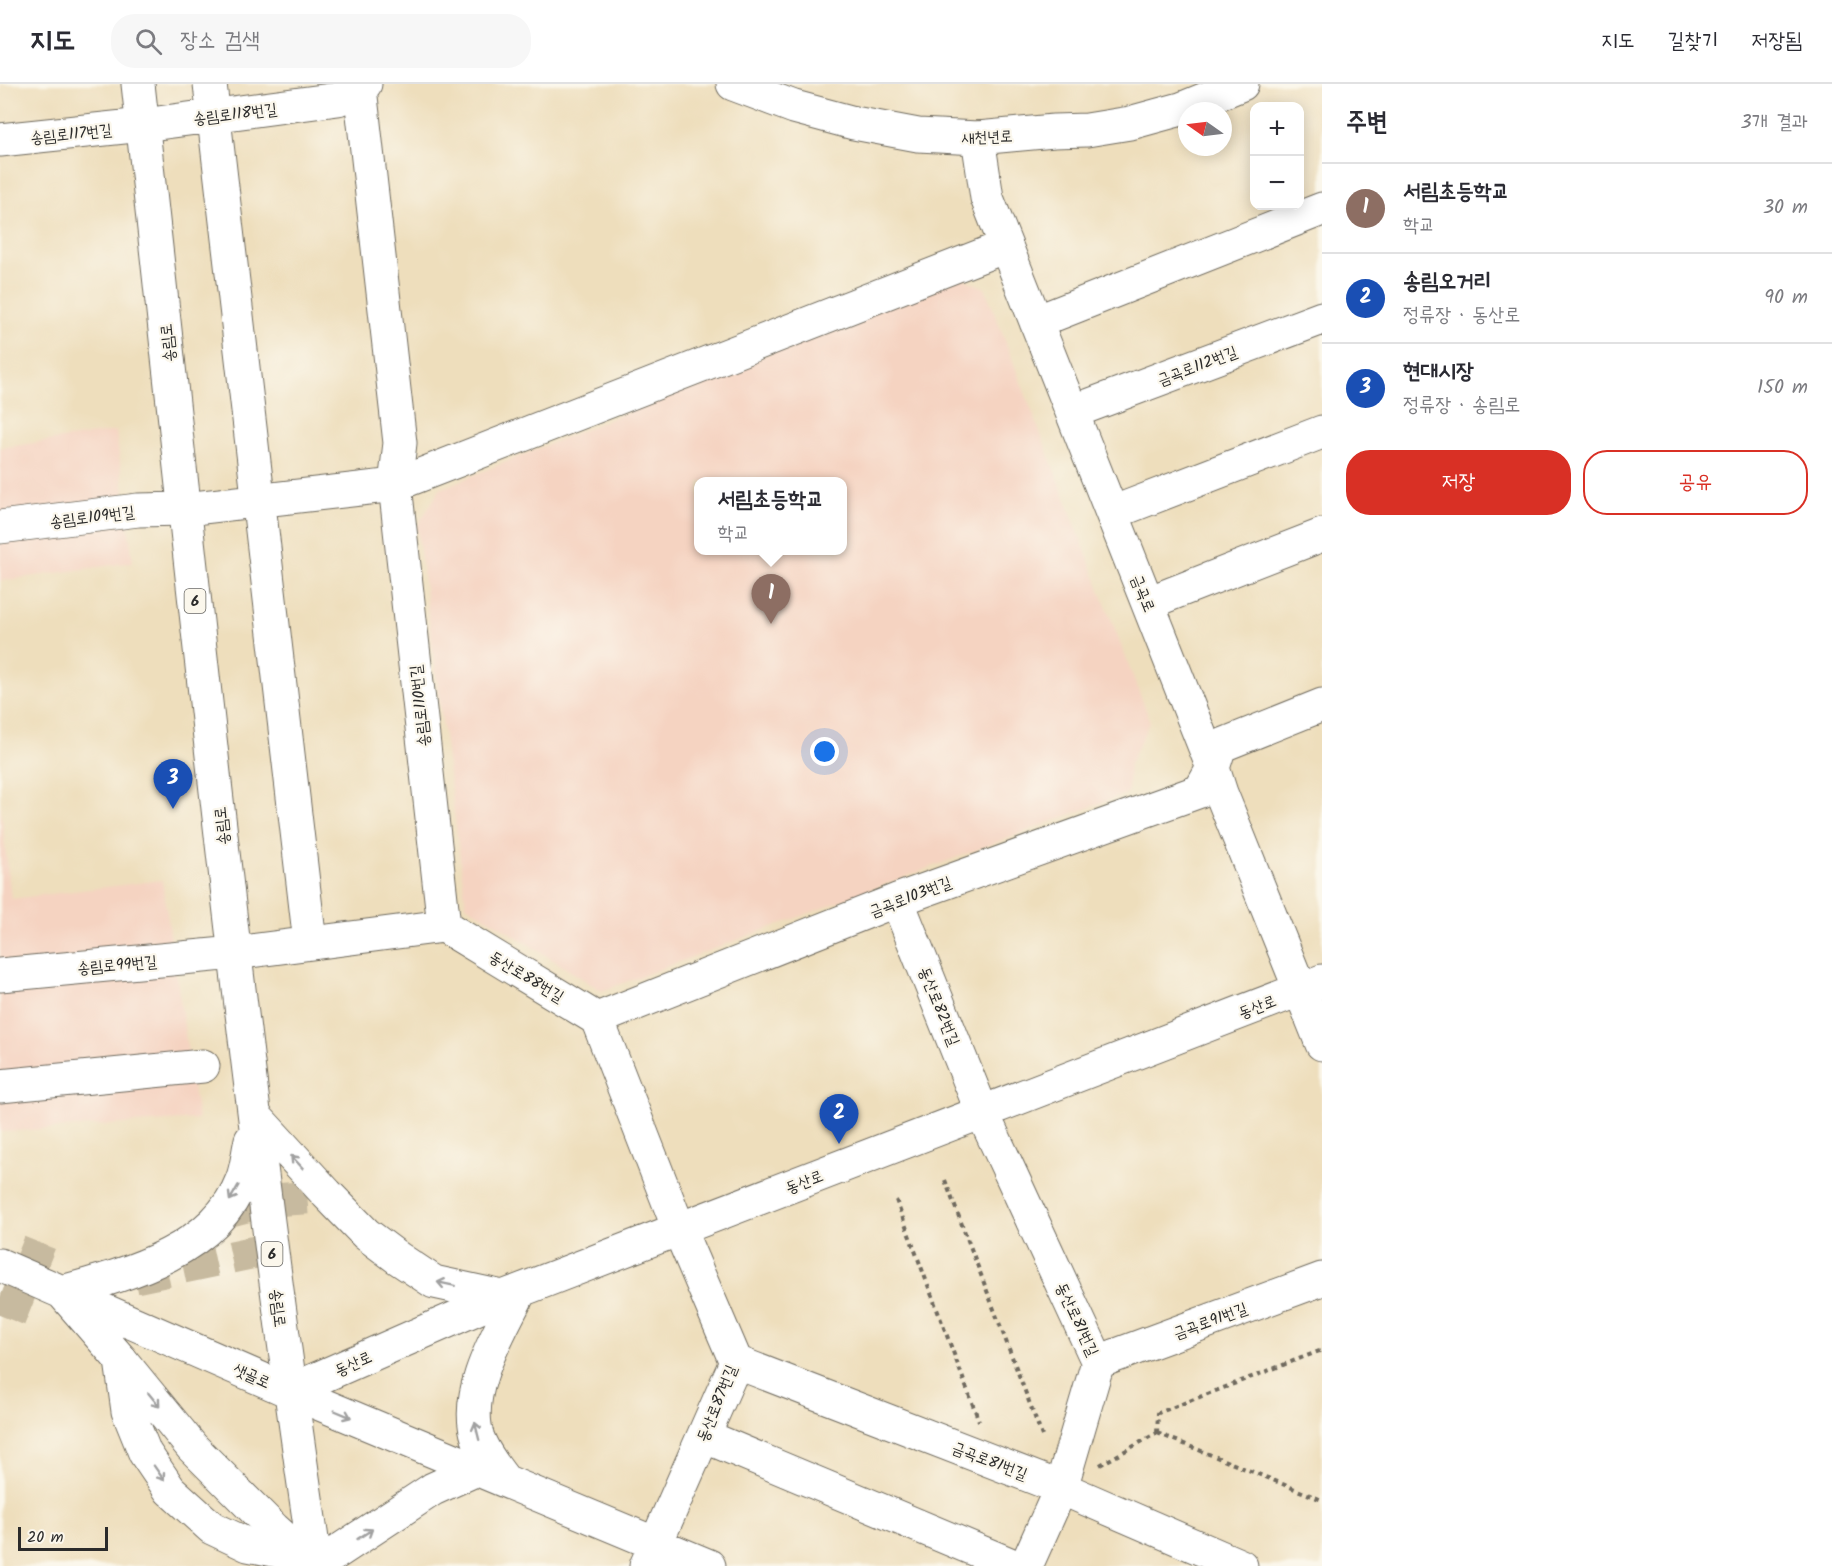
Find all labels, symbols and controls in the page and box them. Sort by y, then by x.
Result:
search box [111,14,531,68]
text: 지도 [30,19,75,64]
text: 장소 검색 [180,24,260,59]
icon: search [132,25,165,58]
text: 지도 [1601,25,1635,58]
text: 길찾기 [1668,25,1718,58]
text: 저장됨 [1751,25,1802,58]
street label: 송림로118번길 [192,97,279,132]
north arrow [1178,102,1232,156]
map controls [1250,102,1304,210]
button: + [1250,102,1304,156]
text: 주변 [1346,102,1388,144]
text: 3개 결과 [1740,107,1808,139]
street label: 송림로117번길 [29,118,113,151]
street label: 새천년로 [961,124,1013,151]
button: − [1250,156,1304,210]
text: 서림초등학교 [1403,175,1509,210]
text: 1 [1362,192,1369,224]
text: 30 m [1763,192,1808,224]
text: 학교 [1403,210,1435,242]
text: 송림오거리 [1403,265,1492,300]
text: 2 [1360,282,1371,314]
text: 90 m [1764,282,1808,314]
text: 정류장 · 동산로 [1403,300,1520,332]
street label: 송림로 [154,322,183,363]
street label: 금곡로112번길 [1154,340,1241,393]
text: 현대시장 [1403,355,1474,390]
text: 3 [1360,372,1371,404]
text: 150 m [1757,372,1808,404]
text: 정류장 · 송림로 [1403,390,1520,422]
button: 저장 [1346,450,1571,515]
button: 공유 [1583,450,1808,515]
popup [694,477,847,555]
text: 서림초등학교 [717,483,824,518]
street label: 송림로109번길 [48,500,136,535]
text: 학교 [717,518,750,550]
street label: 금곡로 [1124,571,1161,616]
pin: 1 [752,574,790,624]
road number: 6 [184,589,206,613]
street label: 송림로110번길 [404,663,437,748]
your location [810,737,839,766]
pin: 3 [154,760,192,809]
street label: 송림로 [208,805,237,846]
street label: 금곡로103번길 [866,870,956,925]
street label: 동산로88번길 [484,945,569,1010]
street label: 송림로99번길 [76,950,158,981]
street label: 동산로82번길 [911,963,966,1050]
street label: 동산로 [1235,989,1280,1026]
pin: 2 [820,1094,858,1144]
one-way arrow [290,1155,304,1170]
street label: 동산로 [782,1164,827,1201]
one-way arrow [228,1184,240,1201]
road number: 6 [262,1242,282,1266]
one-way arrow [437,1278,456,1290]
street label: 동산로81번길 [1049,1279,1105,1361]
street label: 송림로 [263,1287,292,1329]
street label: 금곡로91번길 [1170,1296,1251,1346]
street label: 동산로 [331,1345,376,1384]
street label: 샛골로 [229,1357,274,1396]
street label: 동산로87번길 [691,1361,744,1446]
one-way arrow [148,1392,161,1408]
one-way arrow [334,1409,352,1420]
one-way arrow [471,1422,482,1441]
street label: 금곡로81번길 [948,1436,1031,1487]
one-way arrow [153,1465,165,1481]
scale bar [18,1524,108,1552]
text: 20 m [27,1525,63,1550]
one-way arrow [357,1528,373,1540]

